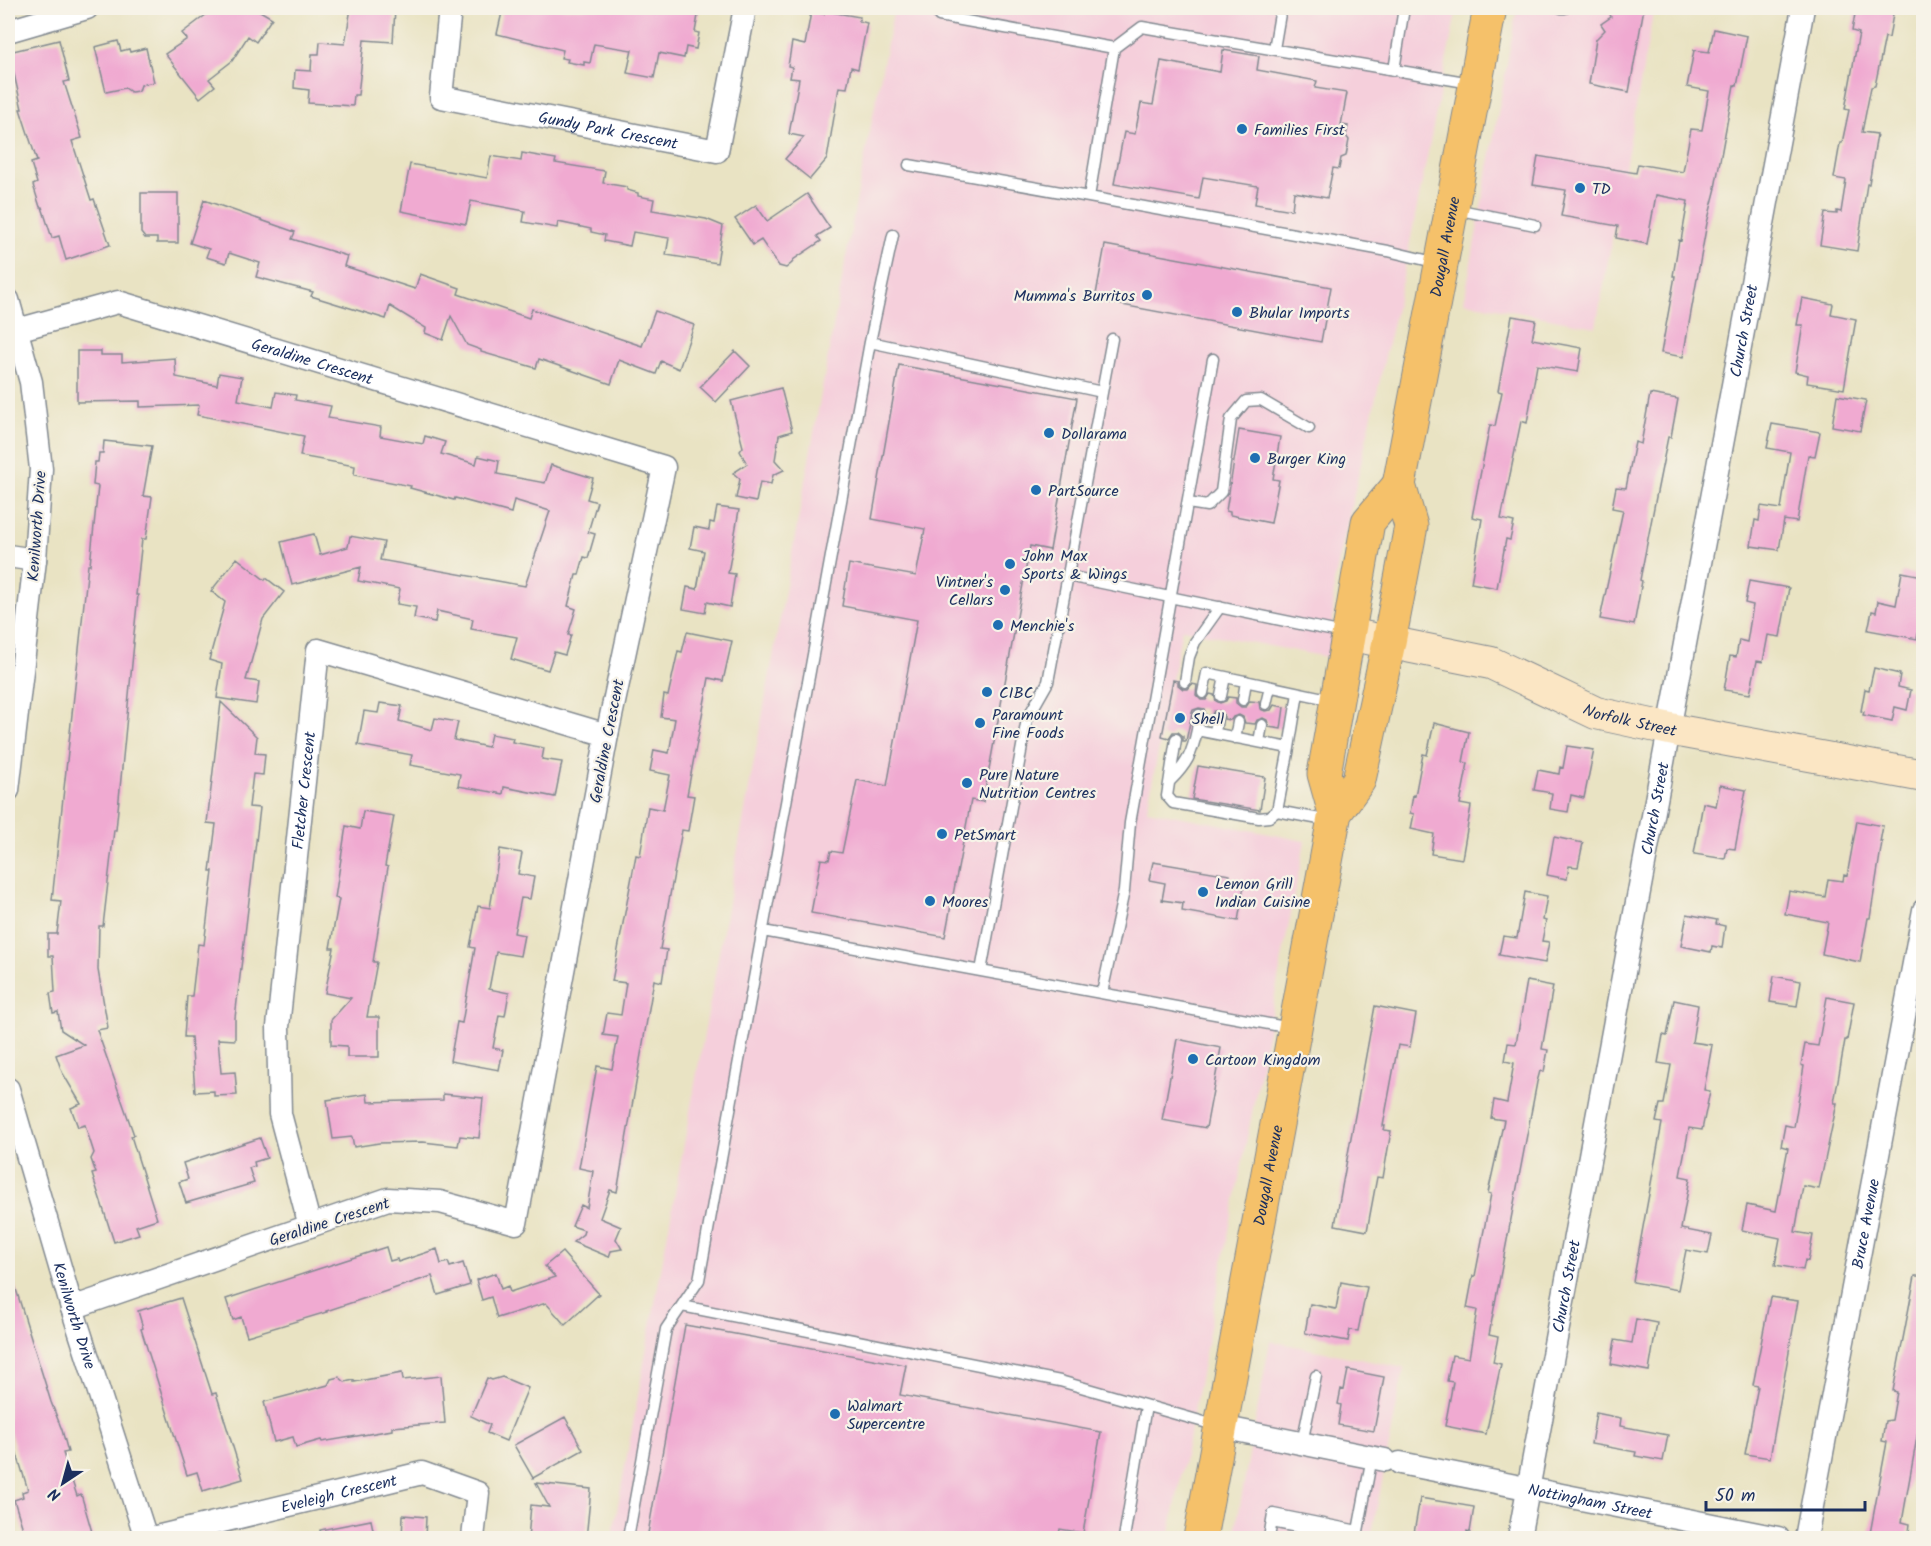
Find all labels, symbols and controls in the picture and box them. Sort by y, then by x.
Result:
street label: Gundy Park Crescent [536,105,681,157]
place label: Families First [1254,118,1346,143]
marker: Families First [1235,122,1249,136]
place label: TD [1592,177,1611,202]
marker: TD [1573,181,1587,195]
street label: Dougall Avenue [1424,195,1468,299]
street label: Church Street [1724,282,1766,379]
place label: Mumma's Burritos [1014,284,1135,309]
marker: Mumma's Burritos [1140,288,1154,302]
place label: Bhular Imports [1249,301,1350,326]
marker: Bhular Imports [1230,305,1244,319]
street label: Geraldine Crescent [248,332,377,393]
place label: Dollarama [1061,422,1127,447]
marker: Dollarama [1042,426,1056,440]
place label: Burger King [1267,447,1346,472]
marker: Burger King [1248,451,1262,465]
street label: Kenilworth Drive [21,470,54,582]
place label: PartSource [1048,479,1119,504]
marker: PartSource [1029,483,1043,497]
place label: John Max Sports & Wings [1022,544,1127,587]
marker: John Max Sports & Wings [1003,557,1017,571]
place label: Vintner's Cellars [936,570,993,613]
marker: Vintner's Cellars [998,583,1012,597]
place label: Menchie's [1010,614,1074,639]
marker: Menchie's [991,618,1005,632]
street label: Geraldine Crescent [583,676,632,805]
place label: CIBC [999,681,1033,706]
marker: CIBC [980,685,994,699]
street label: Norfolk Street [1578,698,1680,744]
place label: Paramount Fine Foods [992,703,1064,746]
place label: Shell [1192,707,1224,732]
marker: Shell [1173,711,1187,725]
marker: Paramount Fine Foods [973,716,987,730]
street label: Fletcher Crescent [286,730,323,851]
street label: Church Street [1635,760,1677,857]
place label: Pure Nature Nutrition Centres [979,763,1096,806]
marker: Pure Nature Nutrition Centres [960,776,974,790]
place label: PetSmart [954,823,1017,848]
marker: PetSmart [935,827,949,841]
place label: Lemon Grill Indian Cuisine [1215,872,1310,915]
marker: Lemon Grill Indian Cuisine [1196,885,1210,899]
place label: Moores [942,890,989,915]
marker: Moores [923,894,937,908]
place label: Cartoon Kingdom [1205,1048,1321,1073]
marker: Cartoon Kingdom [1186,1052,1200,1066]
street label: Dougall Avenue [1247,1123,1291,1228]
street label: Bruce Avenue [1846,1177,1887,1271]
street label: Geraldine Crescent [266,1191,394,1254]
street label: Church Street [1546,1237,1588,1335]
street label: Kenilworth Drive [45,1259,102,1373]
place label: Walmart Supercentre [847,1394,925,1437]
marker: Walmart Supercentre [828,1407,842,1421]
north arrow [33,1453,93,1513]
street label: Eveleigh Crescent [278,1468,401,1521]
scale bar [1706,1474,1865,1512]
street label: Nottingham Street [1526,1478,1655,1527]
text: N [44,1481,67,1507]
text: 50 m [1715,1482,1755,1511]

